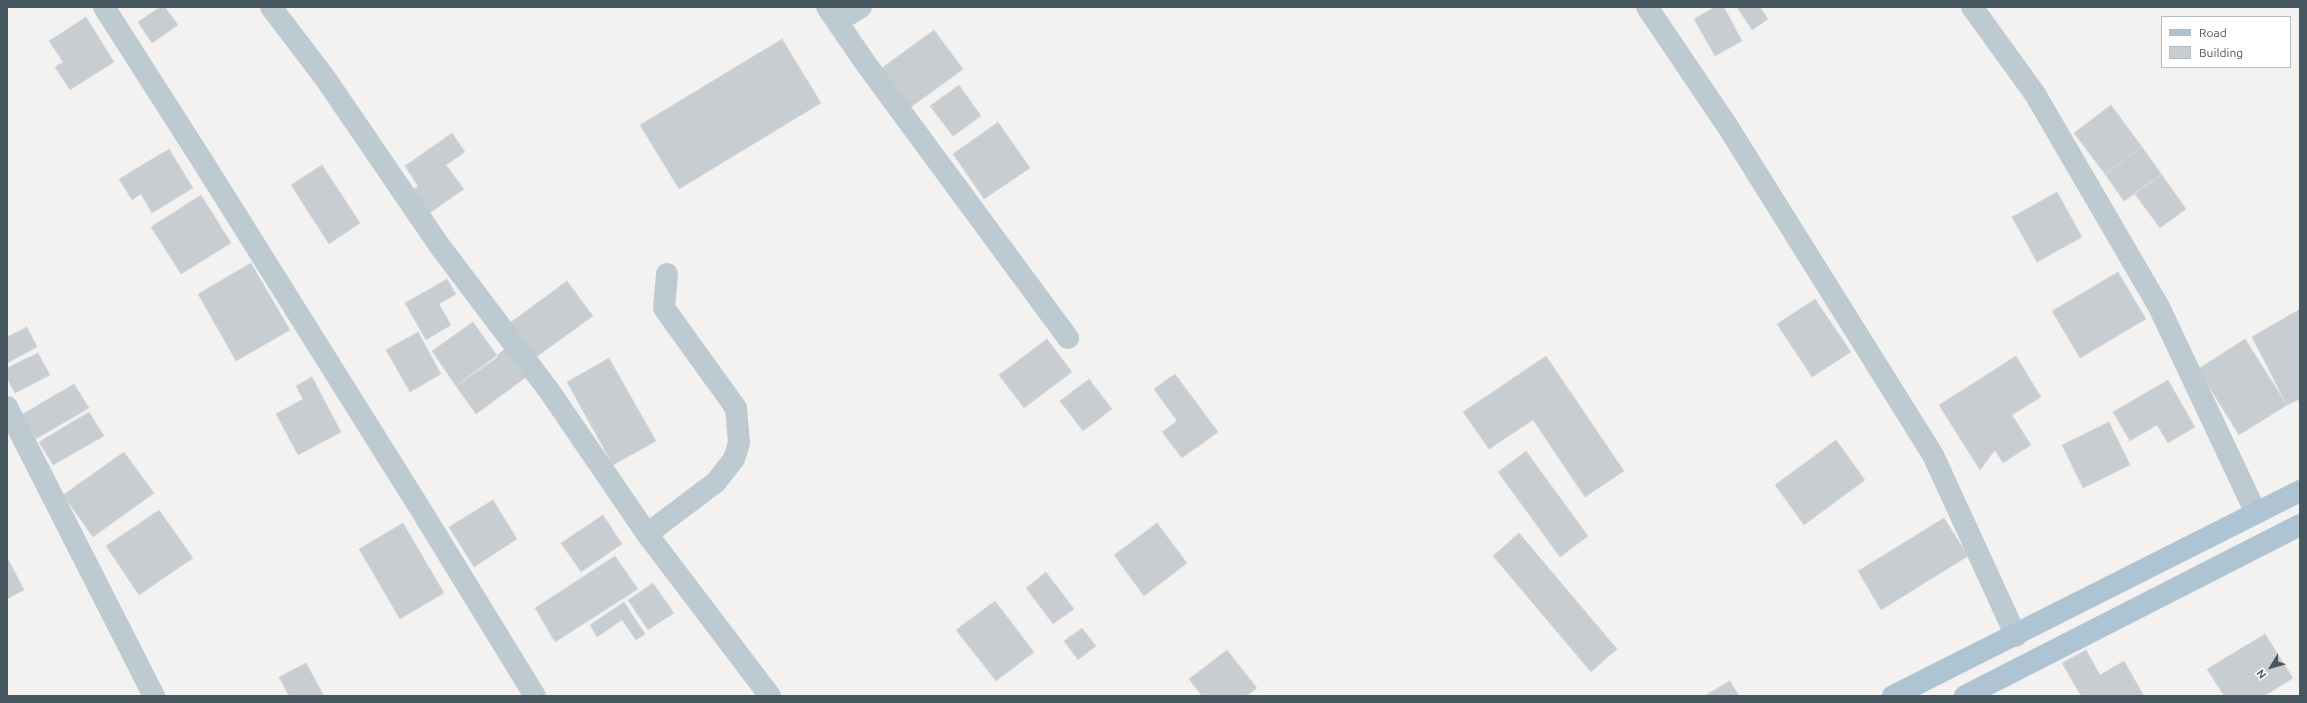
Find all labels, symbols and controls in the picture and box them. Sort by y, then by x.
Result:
legend [2161,16,2291,68]
text: Road [2199,26,2227,39]
text: Building [2199,46,2243,59]
north arrow [2251,647,2291,687]
text: N [2254,667,2269,681]

